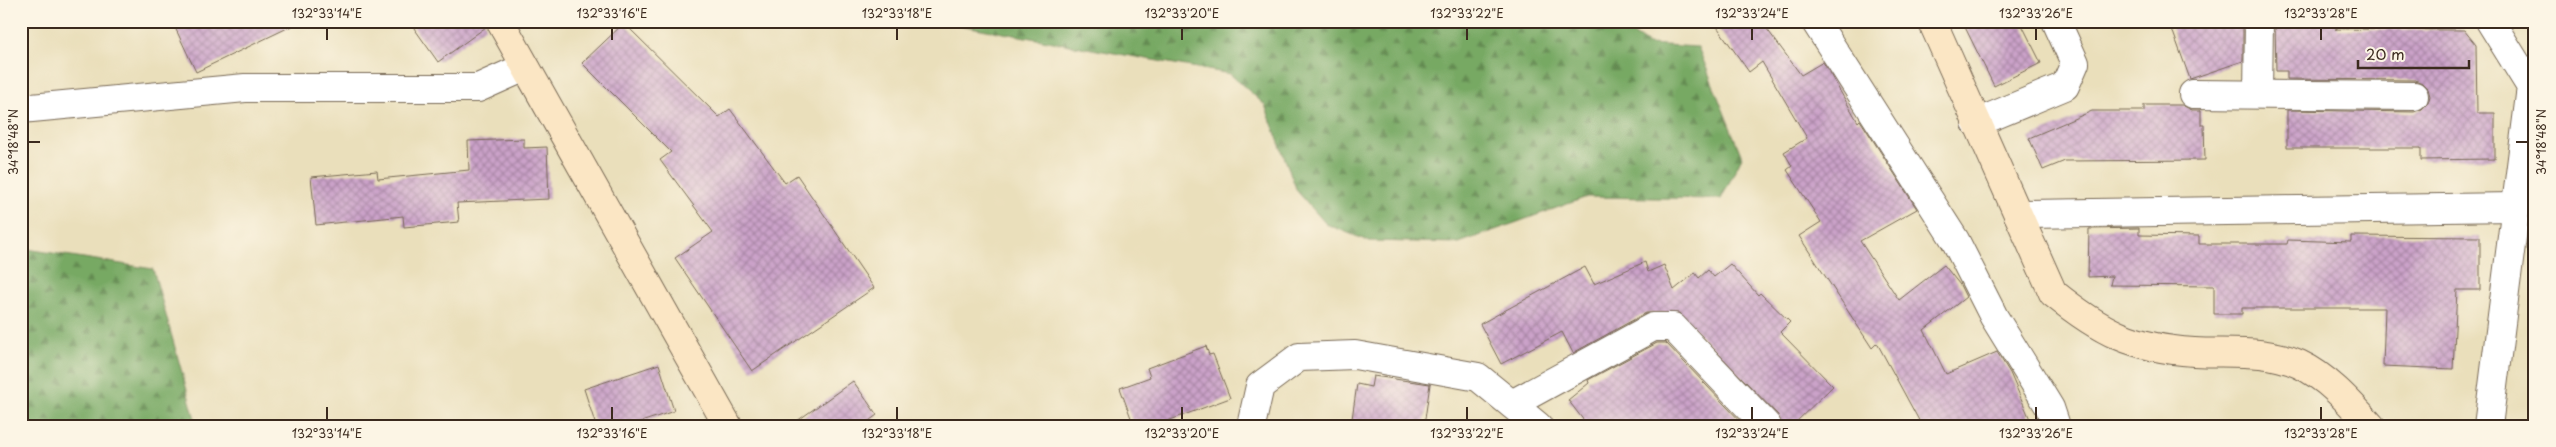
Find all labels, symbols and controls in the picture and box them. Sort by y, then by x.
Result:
text: 132°33'14"E [292,4,362,22]
text: 132°33'16"E [576,4,648,22]
text: 132°33'18"E [862,4,932,22]
text: 132°33'20"E [1145,4,1219,22]
text: 132°33'22"E [1430,4,1504,22]
text: 132°33'24"E [1715,4,1789,22]
text: 132°33'26"E [1999,4,2073,22]
text: 132°33'28"E [2284,4,2358,22]
scale bar [2358,38,2470,70]
text: 20 m [2366,42,2405,65]
text: 34°18'48"N [4,109,22,175]
text: 34°18'48"N [2532,109,2550,175]
text: 132°33'14"E [292,424,362,442]
text: 132°33'16"E [576,424,648,442]
text: 132°33'18"E [862,424,932,442]
text: 132°33'20"E [1145,424,1219,442]
text: 132°33'22"E [1430,424,1504,442]
text: 132°33'24"E [1715,424,1789,442]
text: 132°33'26"E [1999,424,2073,442]
text: 132°33'28"E [2284,424,2358,442]

